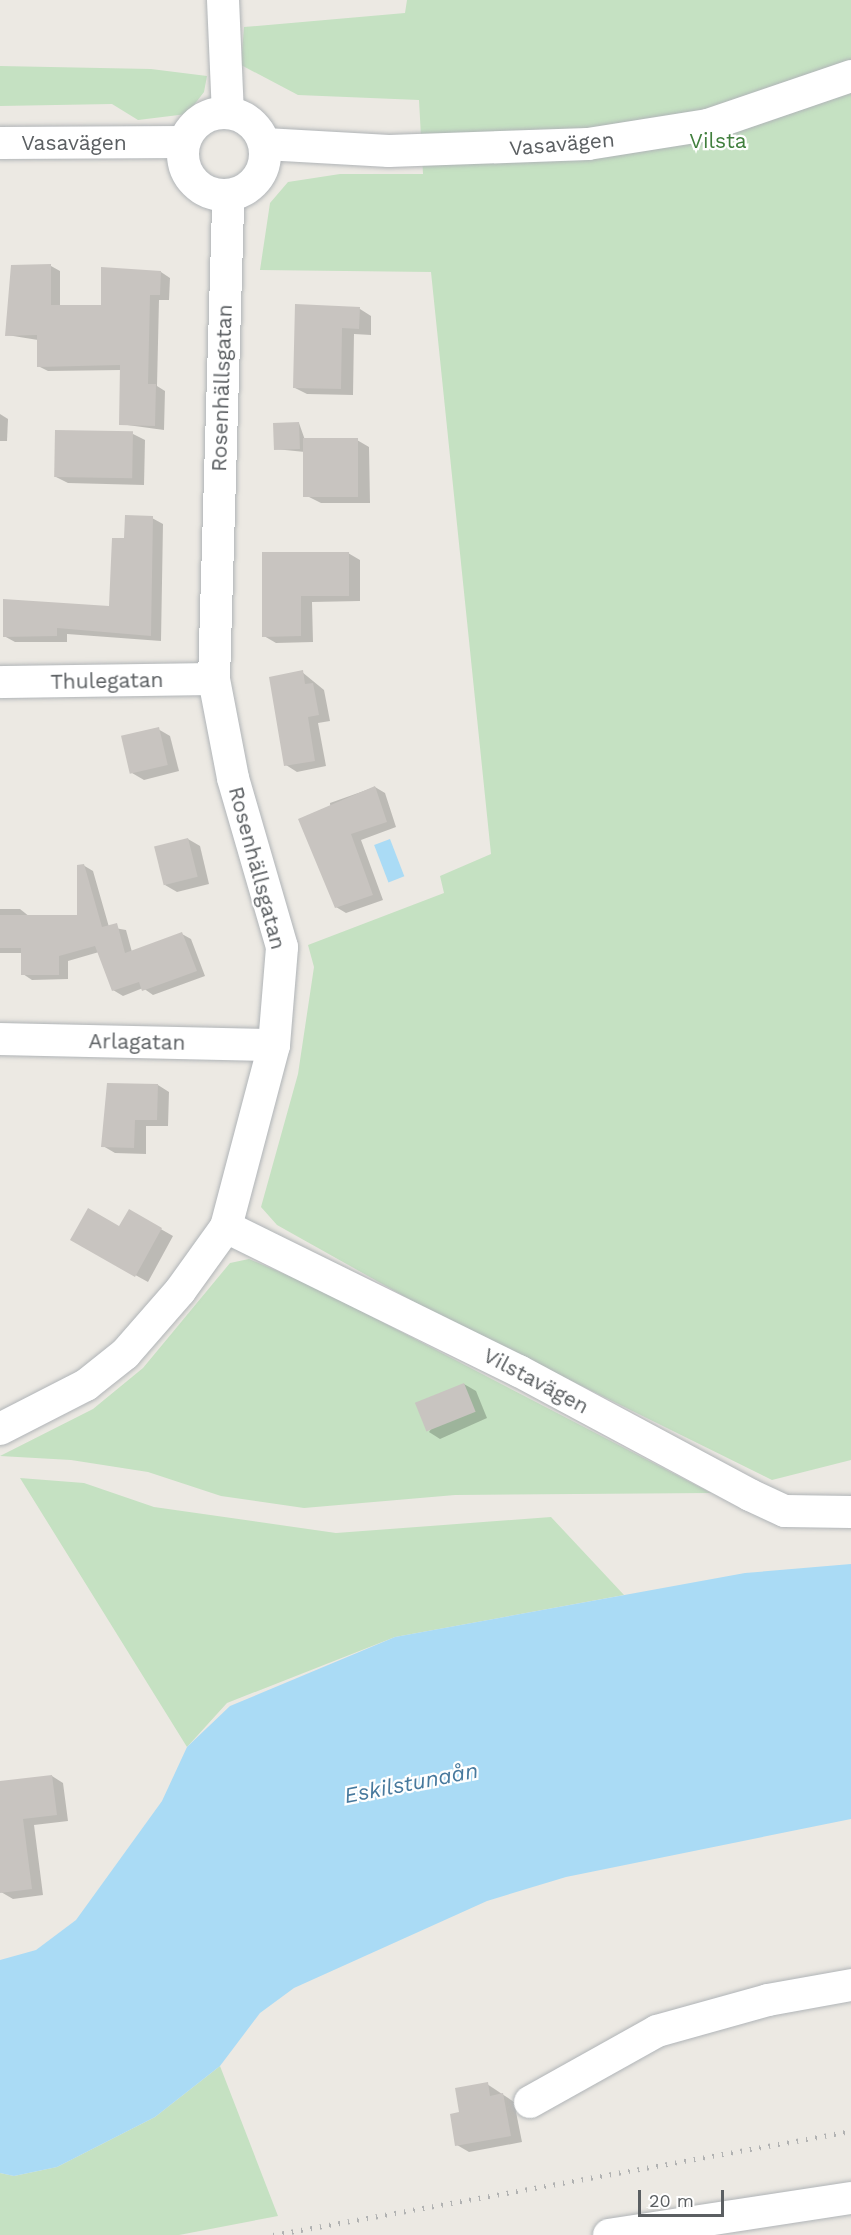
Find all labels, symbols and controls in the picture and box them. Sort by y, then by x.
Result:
street label: Vasavägen [508,127,616,161]
park label: Vilsta [689,128,747,154]
street label: Vasavägen [21,130,127,156]
street label: Rosenhällsgatan [206,304,238,472]
street label: Thulegatan [50,667,164,695]
street label: Rosenhällsgatan [223,784,291,952]
street label: Arlagatan [88,1029,186,1055]
street label: Vilstavägen [479,1343,593,1419]
water label: Eskilstunaån [342,1757,480,1809]
scale bar [641,2178,726,2216]
text: 20 m [649,2190,694,2211]

